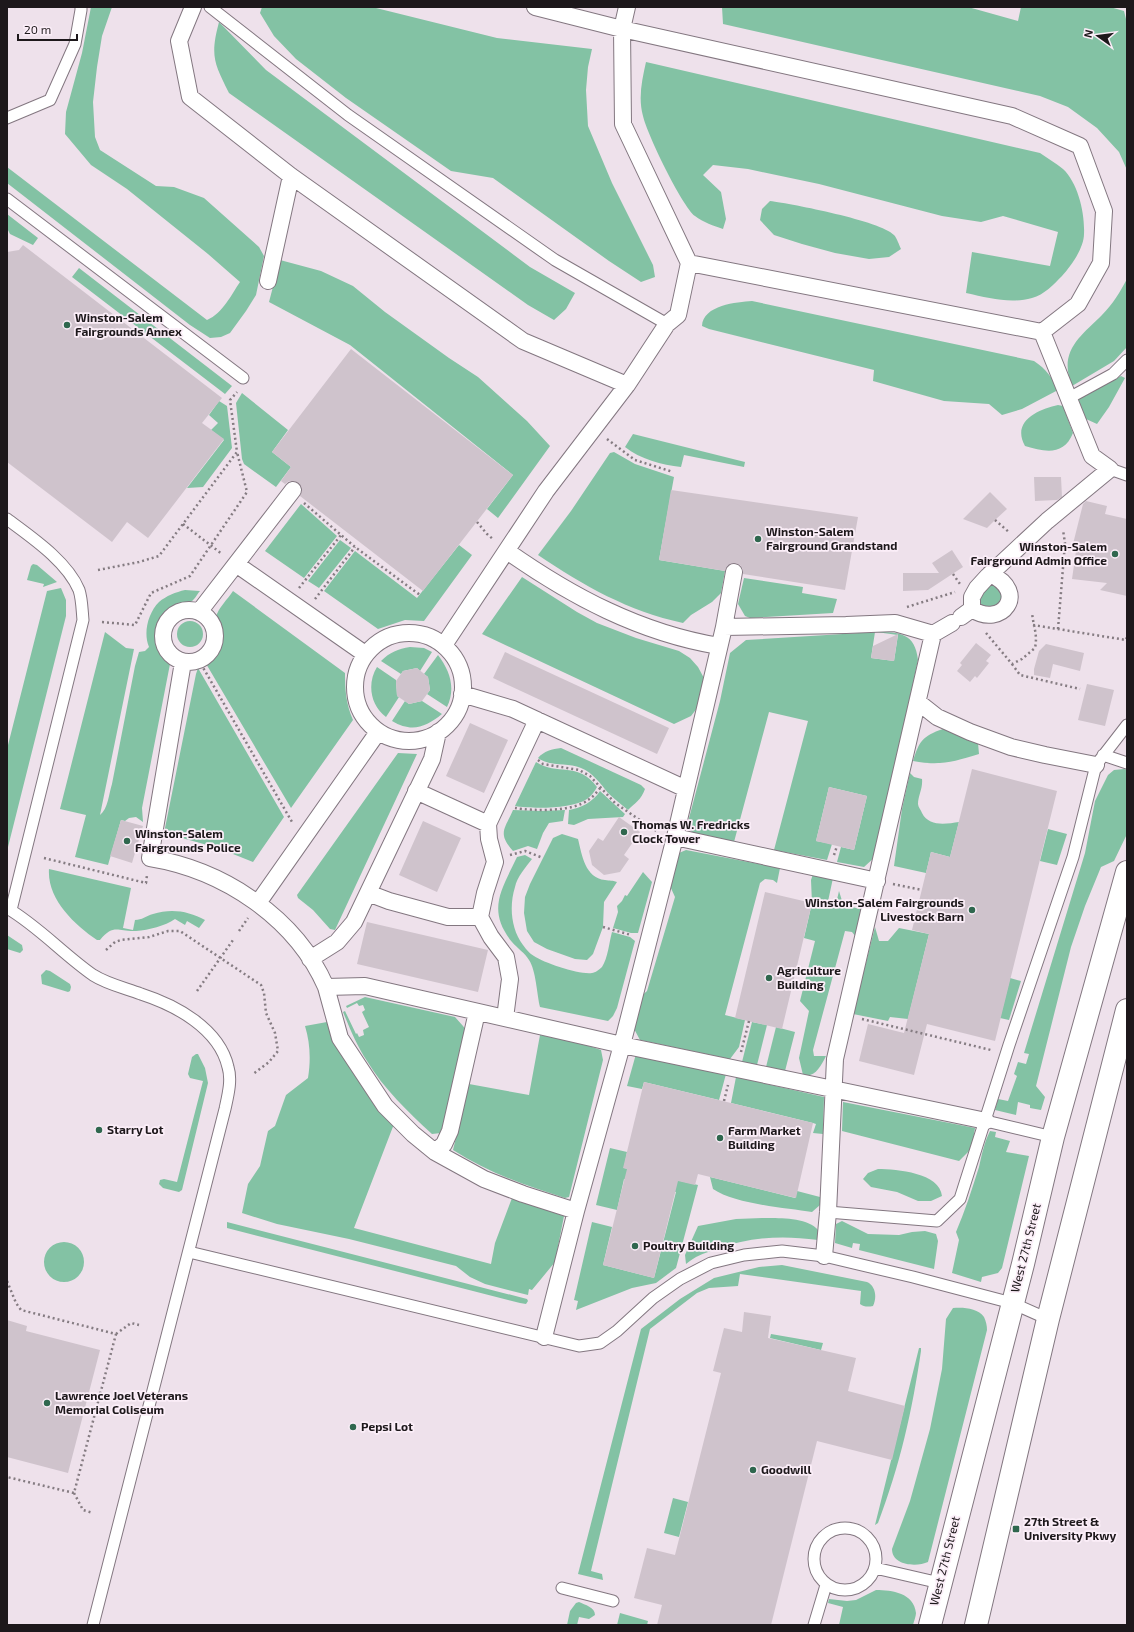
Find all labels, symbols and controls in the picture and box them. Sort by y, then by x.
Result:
scale bar [18,16,77,42]
north arrow [1078,16,1118,56]
text: 20 m [24,22,51,36]
text: N [1081,28,1095,39]
place label: Winston-Salem Fairgrounds Annex [75,310,182,338]
marker: Winston-Salem Fairgrounds Annex [62,320,72,330]
place label: Winston-Salem Fairground Grandstand [766,524,897,552]
marker: Winston-Salem Fairground Grandstand [753,534,763,544]
place label: Winston-Salem Fairground Admin Office [971,539,1107,567]
marker: Winston-Salem Fairground Admin Office [1110,549,1120,559]
place label: Thomas W. Fredricks Clock Tower [632,817,750,845]
place label: Winston-Salem Fairgrounds Police [135,826,241,854]
marker: Thomas W. Fredricks Clock Tower [619,827,629,837]
marker: Winston-Salem Fairgrounds Police [122,836,132,846]
place label: Winston-Salem Fairgrounds Livestock Barn [805,895,964,923]
marker: Winston-Salem Fairgrounds Livestock Barn [967,905,977,915]
place label: Agriculture Building [777,963,841,991]
marker: Agriculture Building [764,973,774,983]
place label: Starry Lot [107,1122,164,1137]
place label: Farm Market Building [728,1123,801,1151]
marker: Starry Lot [94,1125,104,1135]
marker: Farm Market Building [715,1133,725,1143]
street label: West 27th Street [1007,1201,1043,1294]
place label: Poultry Building [643,1238,734,1253]
marker: Poultry Building [630,1241,640,1251]
place label: Lawrence Joel Veterans Memorial Coliseum [55,1388,188,1416]
marker: Lawrence Joel Veterans Memorial Coliseum [42,1398,52,1408]
place label: Pepsi Lot [361,1419,413,1433]
marker: Pepsi Lot [348,1422,358,1432]
place label: Goodwill [761,1462,812,1476]
marker: Goodwill [748,1465,758,1475]
street label: West 27th Street [926,1514,962,1607]
place label: 27th Street & University Pkwy [1024,1514,1116,1543]
marker: 27th Street & University Pkwy [1011,1524,1021,1534]

